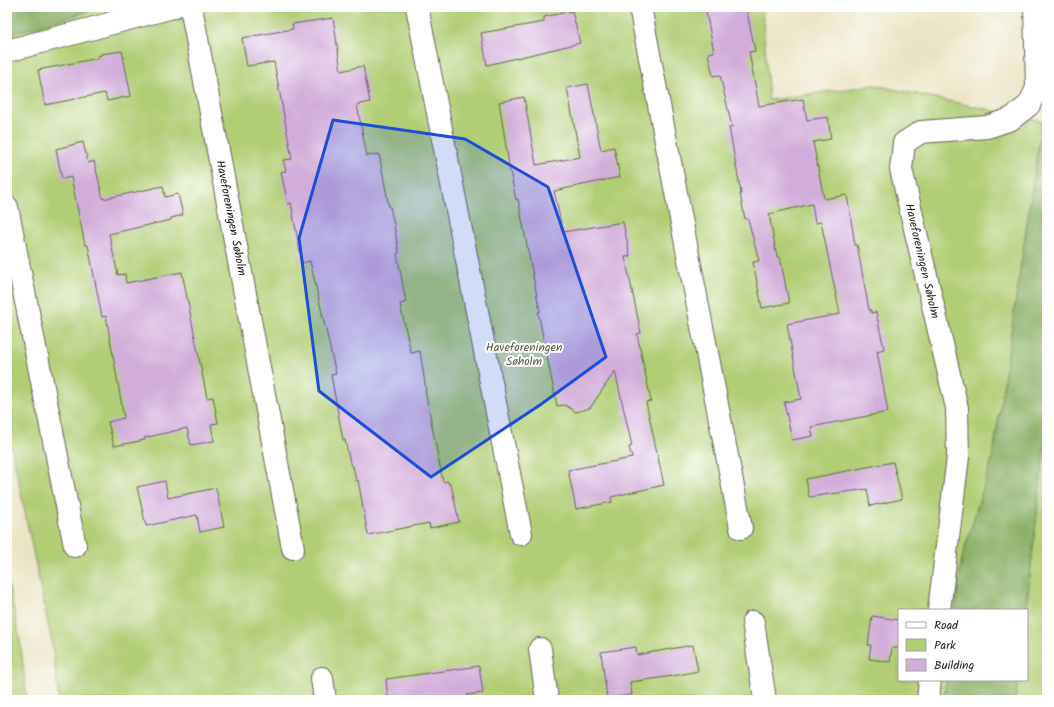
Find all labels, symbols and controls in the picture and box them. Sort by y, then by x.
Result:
street label: Haveforeningen Søholm [210,158,252,278]
street label: Haveforeningen Søholm [900,202,945,321]
park label: Haveforeningen Søholm [486,338,562,371]
legend [898,609,1028,681]
text: Road [934,616,959,635]
text: Park [934,636,956,655]
text: Building [934,656,974,675]

